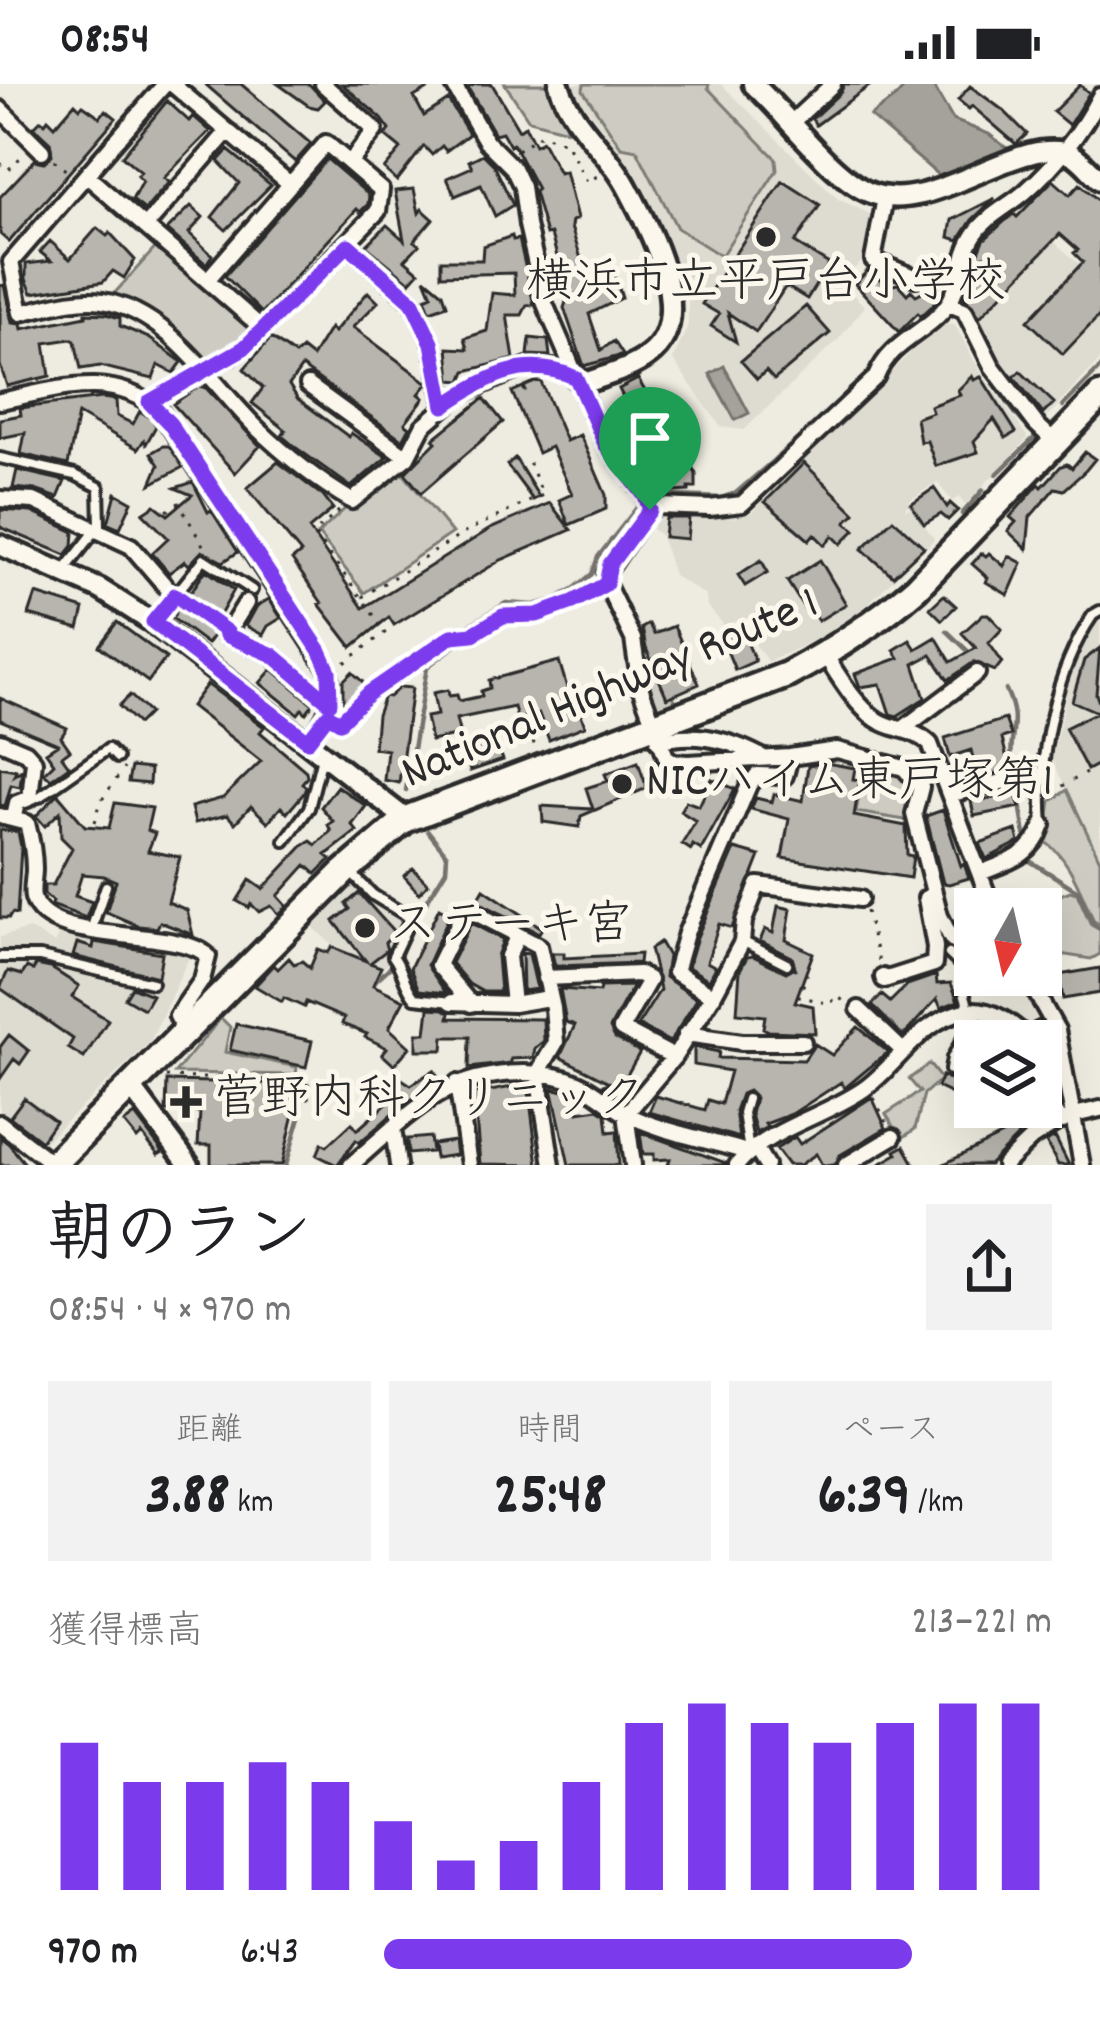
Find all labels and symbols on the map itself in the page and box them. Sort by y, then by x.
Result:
marker: 横浜市立平戸台小学校 [753,224,779,250]
place label: 横浜市立平戸台小学校 [526,251,1006,320]
pin [599,387,701,510]
street label: National Highway Route 1 [392,572,830,810]
place label: NICハイム東戸塚第1 [646,750,1053,819]
marker: NICハイム東戸塚第1 [609,771,635,797]
north arrow [954,888,1062,996]
place label: ステーキ宮 [389,894,632,963]
marker: ステーキ宮 [352,915,378,941]
place label: 菅野内科クリニック [213,1068,645,1137]
marker: 菅野内科クリニック [170,1086,202,1118]

